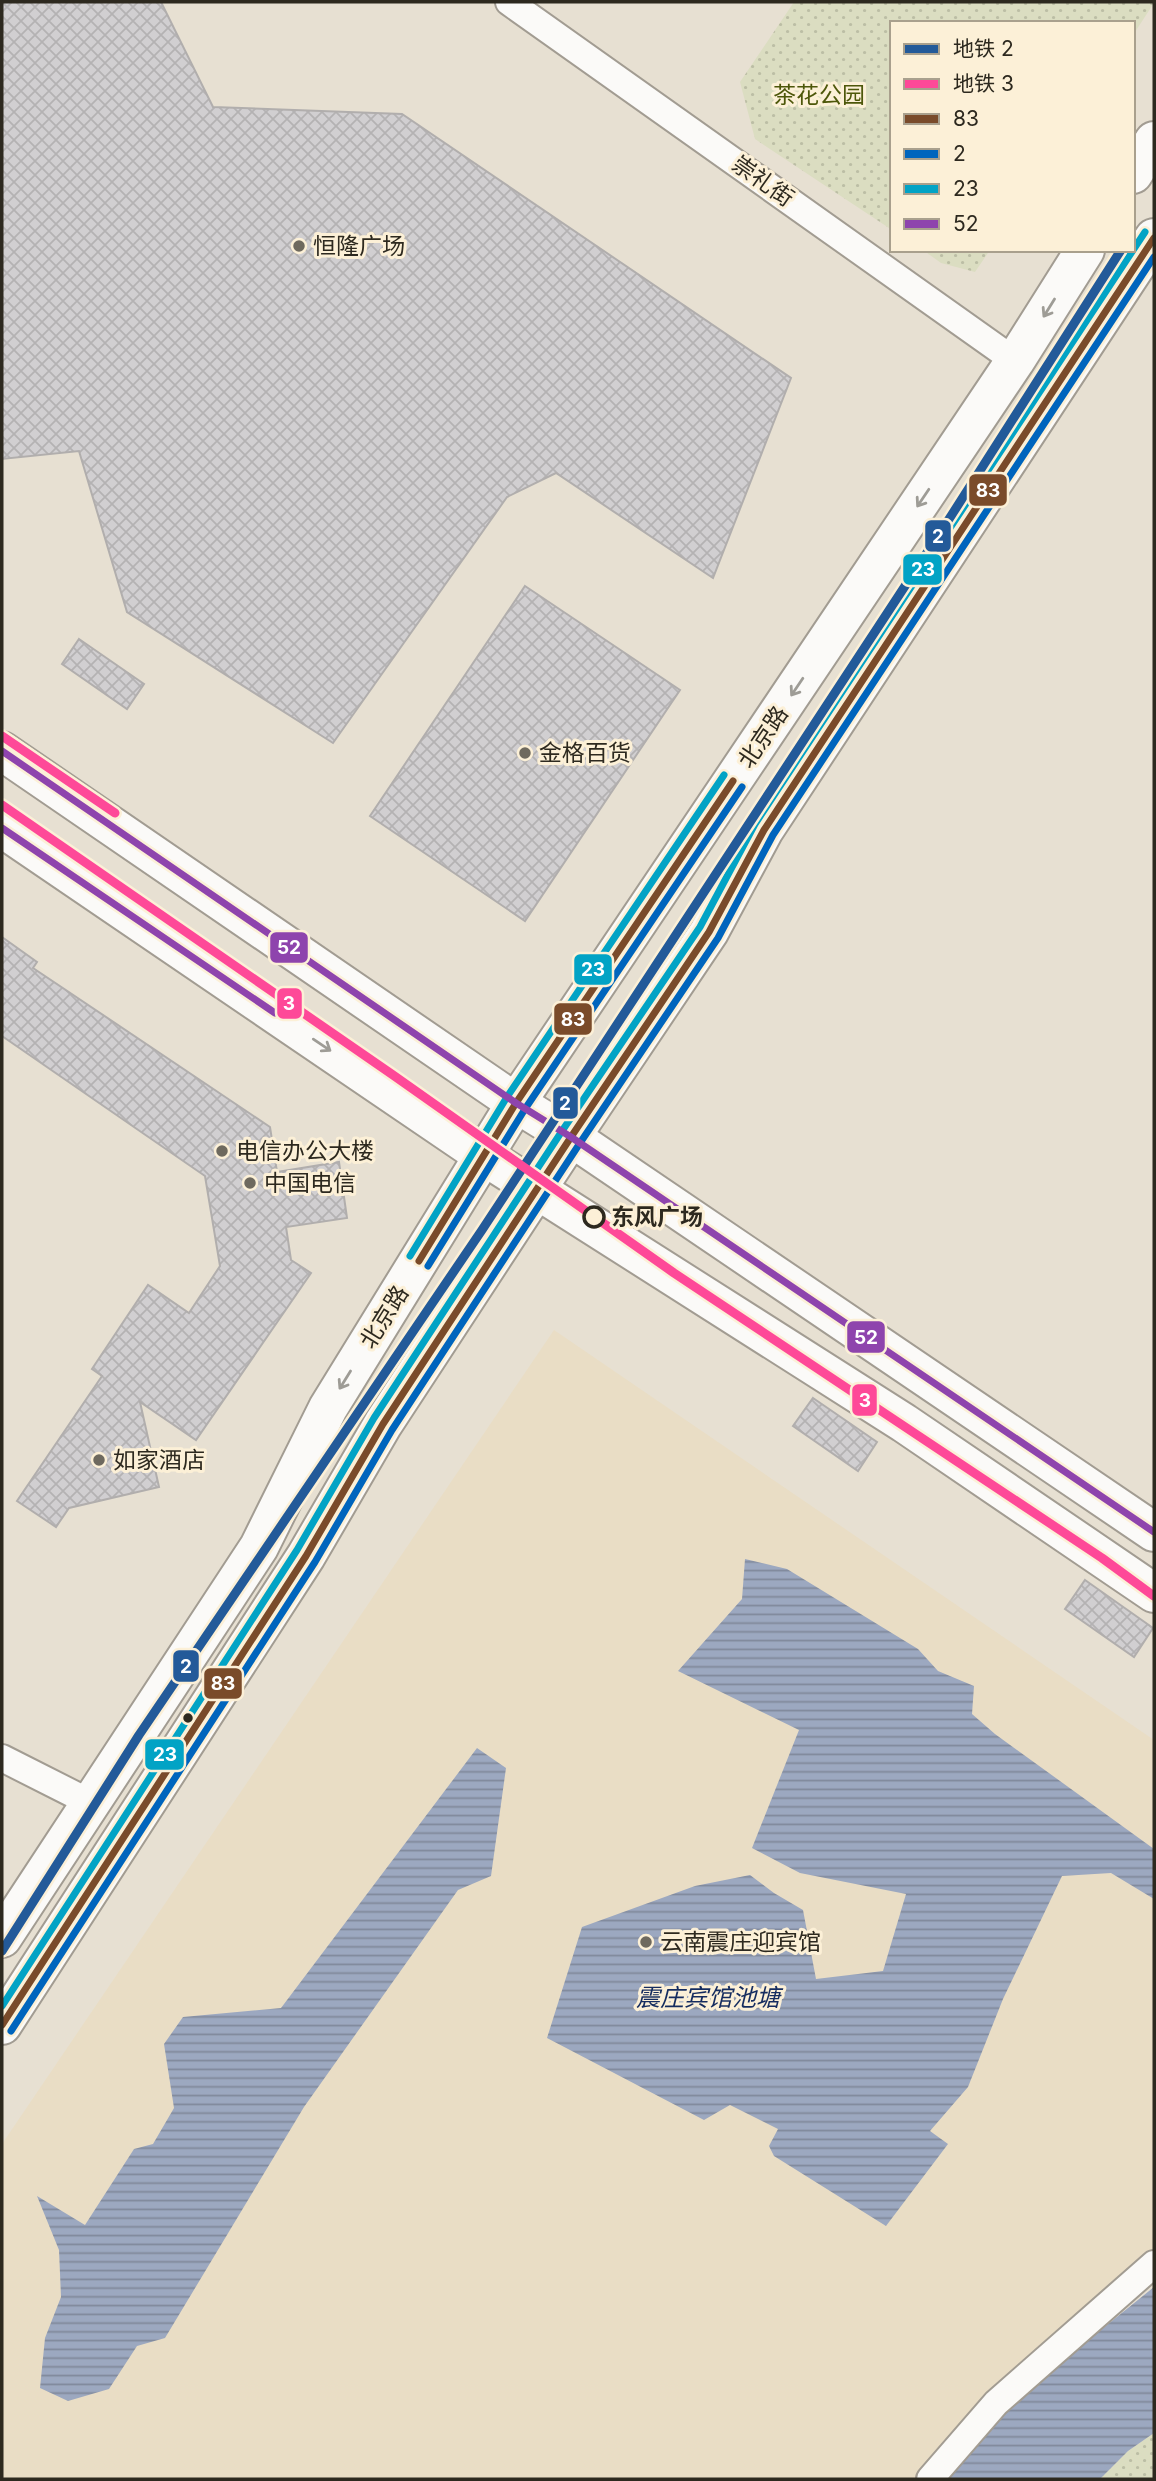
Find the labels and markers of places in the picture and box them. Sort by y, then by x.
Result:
place label: 恒隆广场 [313,232,405,260]
marker: 恒隆广场 [291,238,307,254]
place label: 金格百货 [539,739,631,767]
marker: 金格百货 [517,745,533,761]
place label: 电信办公大楼 [236,1137,374,1165]
marker: 电信办公大楼 [214,1143,230,1159]
place label: 中国电信 [264,1169,356,1197]
marker: 中国电信 [242,1175,258,1191]
place label: 东风广场 [611,1203,703,1231]
marker: 东风广场 [583,1206,605,1228]
place label: 如家酒店 [113,1446,205,1474]
marker: 如家酒店 [91,1452,107,1468]
unlabelled marker [181,1711,195,1725]
place label: 云南震庄迎宾馆 [660,1928,821,1956]
marker: 云南震庄迎宾馆 [638,1934,654,1950]

